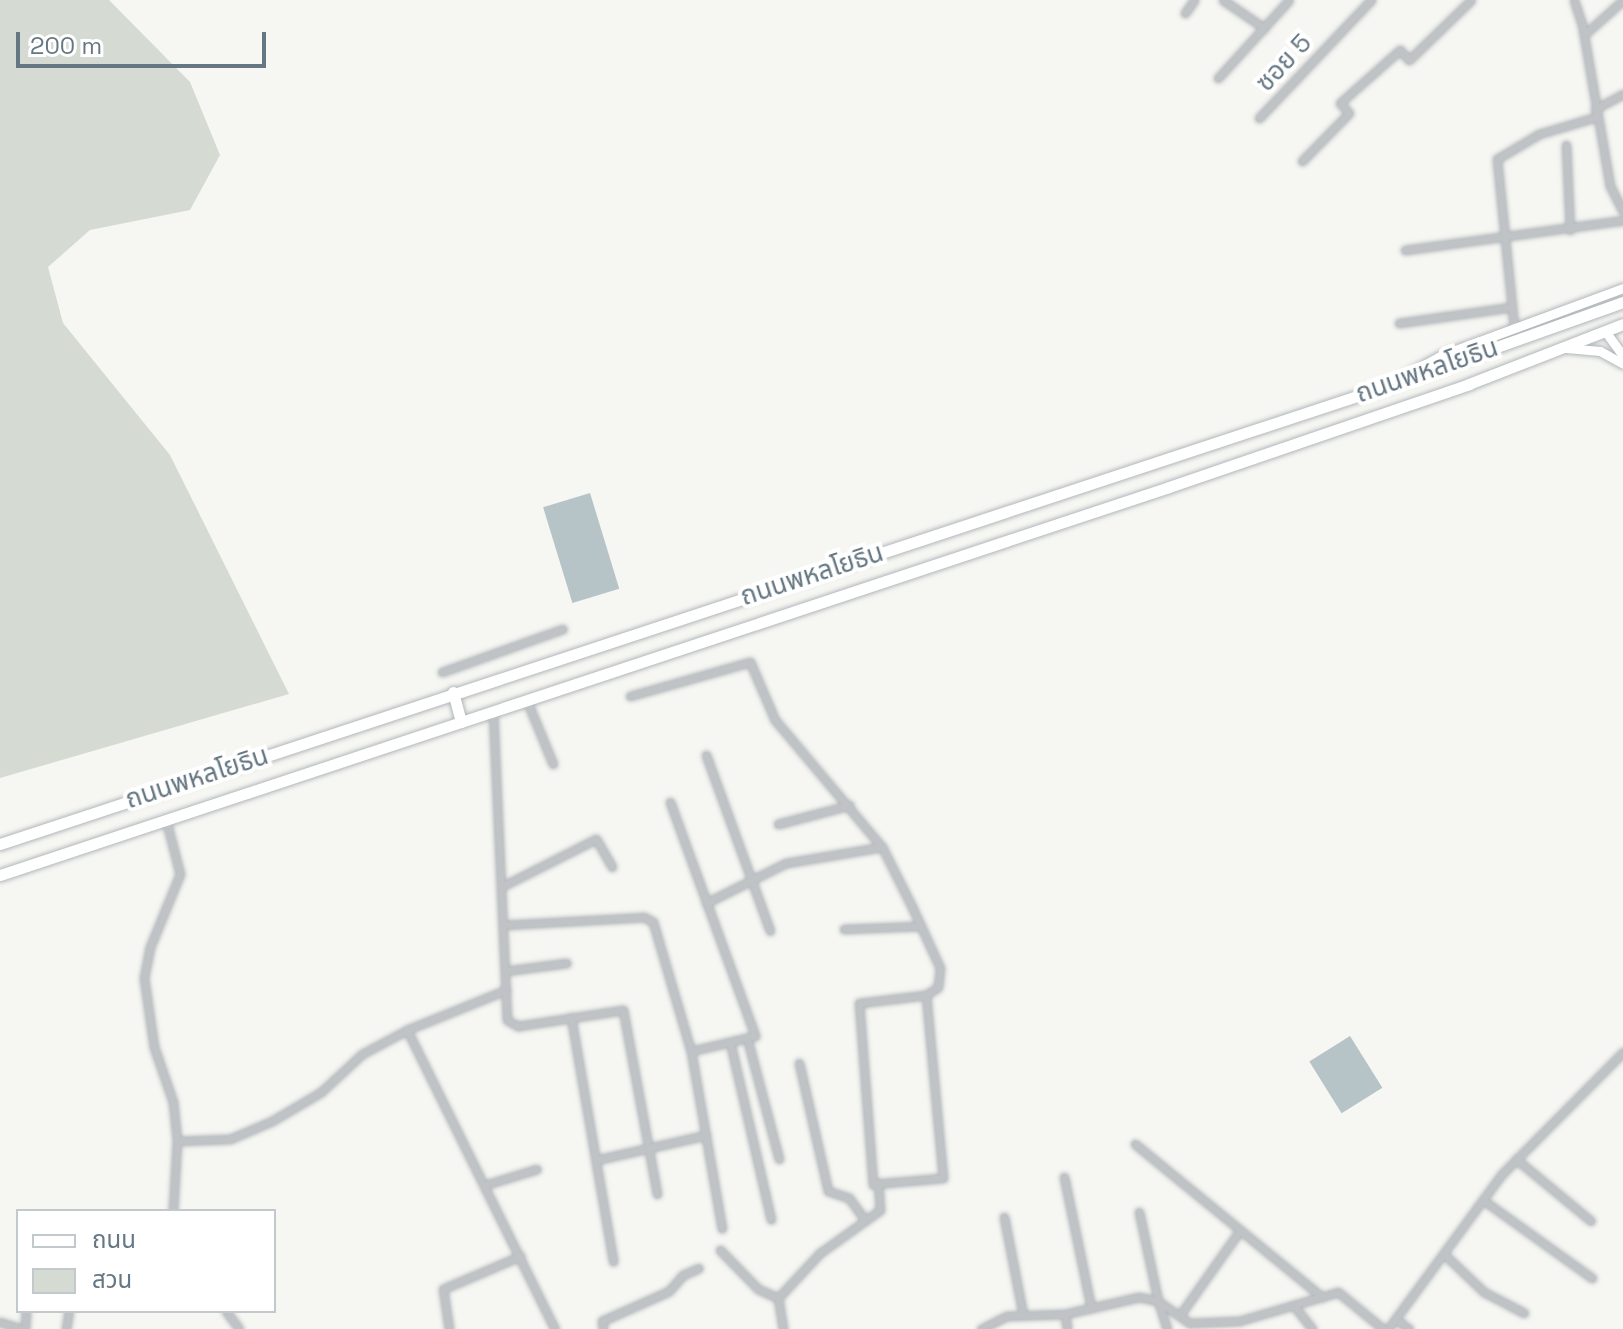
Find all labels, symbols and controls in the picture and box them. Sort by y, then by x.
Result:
scale bar [20,16,270,66]
street label: ซอย 5 [1250,28,1318,98]
text: 200 m [30,30,102,61]
street label: ถนนพหลโยธิน [1352,332,1502,410]
street label: ถนนพหลโยธิน [737,537,887,613]
street label: ถนนพหลโยธิน [122,740,272,816]
legend [16,1209,276,1313]
text: ถนน [92,1224,136,1255]
text: สวน [92,1264,132,1295]

